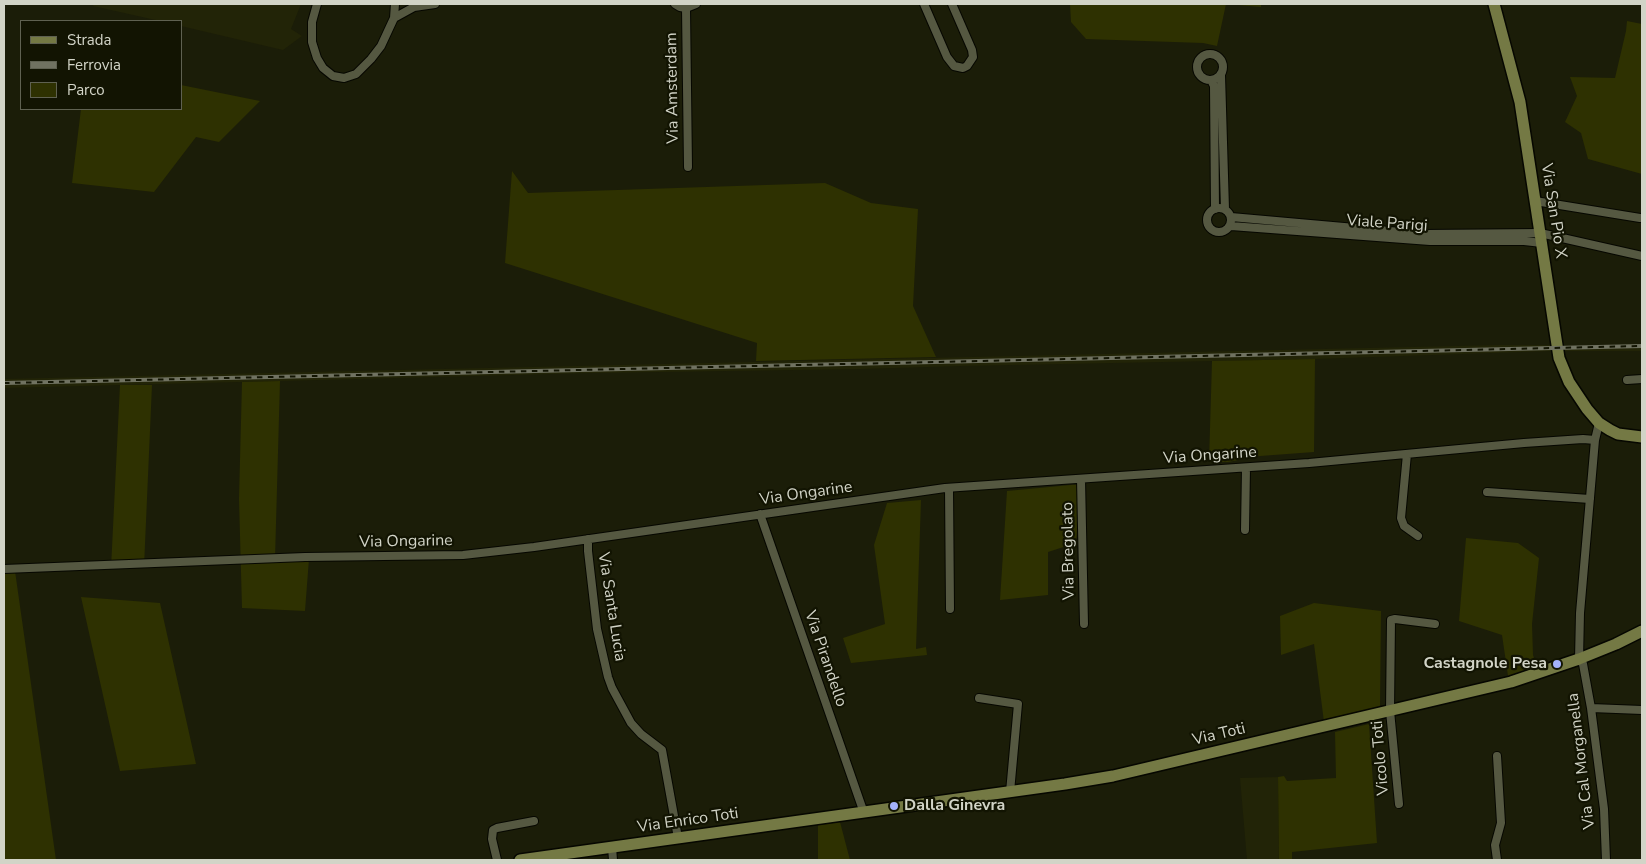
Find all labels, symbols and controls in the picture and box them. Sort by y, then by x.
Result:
legend [20,20,182,110]
text: Strada [67,30,111,50]
street label: Via Amsterdam [662,32,684,144]
text: Ferrovia [67,55,121,75]
text: Parco [67,80,105,100]
street label: Via San Pio X [1536,162,1570,260]
street label: Viale Parigi [1346,212,1428,236]
street label: Via Ongarine [1163,443,1257,469]
street label: Via Ongarine [758,478,854,510]
street label: Via Bregolato [1059,502,1079,600]
street label: Via Ongarine [359,532,453,552]
street label: Via Santa Lucia [593,551,629,663]
street label: Via Pirandello [800,608,850,710]
place label: Castagnole Pesa [1424,654,1547,674]
marker: Castagnole Pesa [1551,658,1563,670]
street label: Via Cal Morganella [1564,692,1600,830]
street label: Via Toti [1191,720,1247,750]
street label: Vicolo Toti [1368,720,1394,796]
place label: Dalla Ginevra [904,796,1005,816]
marker: Dalla Ginevra [888,800,900,812]
street label: Via Enrico Toti [636,804,740,838]

